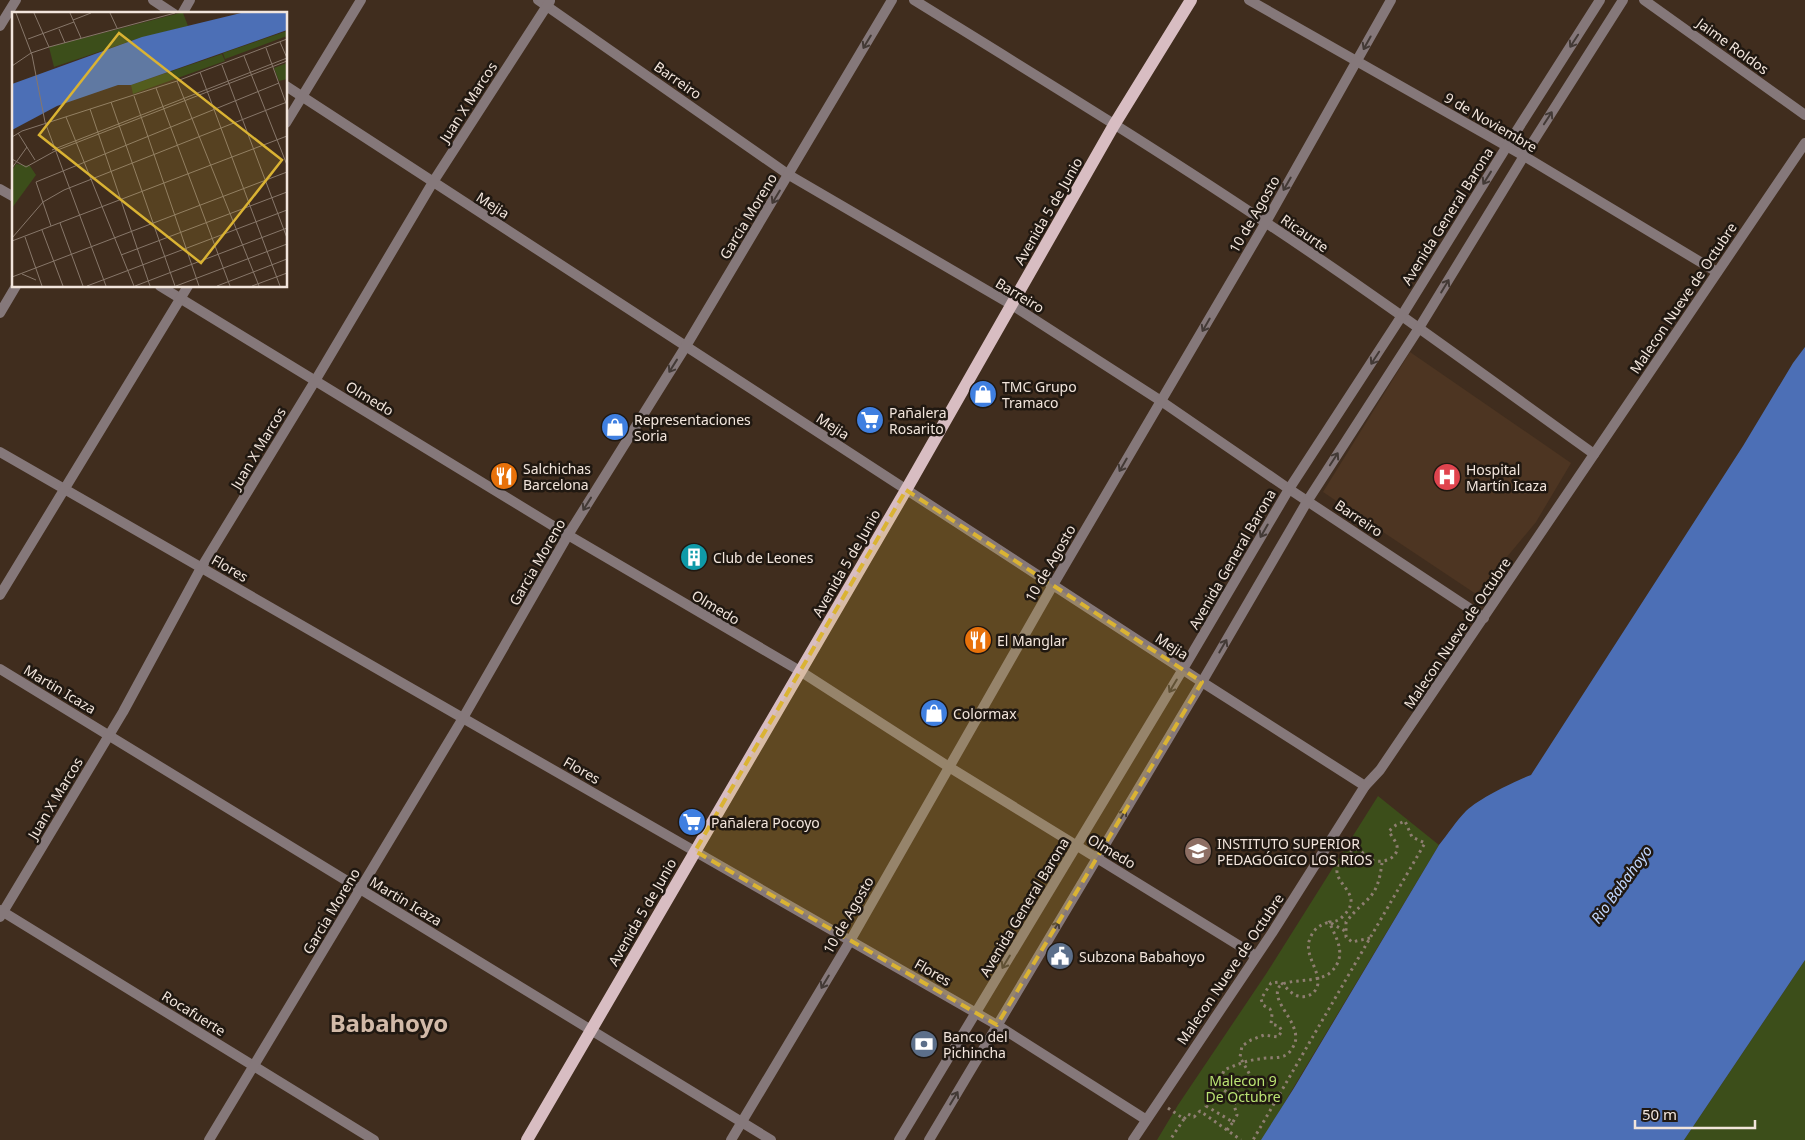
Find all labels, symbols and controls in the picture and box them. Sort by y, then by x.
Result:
inset map [12,12,288,288]
street label: Jaime Roldos [1692,12,1773,79]
one-way arrow [862,34,872,49]
one-way arrow [1569,34,1579,48]
one-way arrow [1362,35,1372,49]
street label: Barreiro [651,57,705,103]
street label: Juan X Marcos [434,58,501,148]
street label: 9 de Noviembre [1441,88,1541,156]
one-way arrow [1543,111,1553,125]
street label: Avenida General Barona [1397,144,1497,288]
street label: Avenida 5 de Junio [1009,154,1087,268]
street label: Garcia Moreno [715,170,781,262]
one-way arrow [1481,171,1491,185]
street label: 10 de Agosto [1224,172,1284,256]
one-way arrow [1282,177,1292,191]
street label: Mejia [473,187,513,223]
one-way arrow [770,189,780,203]
street label: Ricaurte [1277,210,1333,256]
street label: Malecon Nueve de Octubre [1625,219,1741,377]
street label: Barreiro [992,273,1048,317]
one-way arrow [1440,280,1450,294]
one-way arrow [1200,317,1210,331]
one-way arrow [1370,350,1380,364]
one-way arrow [668,359,679,373]
street label: Olmedo [343,376,397,420]
place label: TMC Grupo Tramaco [1002,377,1077,412]
shop icon: TMC Grupo Tramaco [968,379,998,409]
street label: Juan X Marcos [225,403,290,494]
place label: Pañalera Rosarito [889,403,947,438]
supermarket icon: Pañalera Rosarito [855,405,885,435]
street label: Mejia [813,408,853,444]
place label: Representaciones Soria [634,410,751,445]
shop icon: Representaciones Soria [600,412,630,442]
one-way arrow [1329,453,1339,467]
one-way arrow [1118,457,1128,471]
place label: Salchichas Barcelona [523,459,591,494]
place label: Hospital Martín Icaza [1466,460,1547,495]
restaurant icon: Salchichas Barcelona [489,461,519,491]
hospital icon: Hospital Martín Icaza [1432,462,1462,492]
street label: Avenida General Barona [1184,485,1280,633]
street label: Barreiro [1331,495,1387,541]
one-way arrow [582,496,592,510]
street label: Avenida 5 de Junio [807,506,885,620]
street label: Garcia Moreno [505,515,569,609]
street label: 10 de Agosto [1020,521,1080,605]
one-way arrow [1259,523,1269,537]
building icon: Club de Leones [679,542,709,572]
place label: Club de Leones [713,548,814,567]
street label: Flores [208,550,252,586]
street label: Malecon Nueve de Octubre [1399,554,1515,712]
street label: Olmedo [689,585,743,629]
restaurant icon: El Manglar [963,625,993,655]
street label: Mejia [1152,628,1192,664]
place label: El Manglar [997,631,1067,650]
one-way arrow [1218,639,1228,654]
street label: Martin Icaza [20,660,100,718]
one-way arrow [1167,678,1177,692]
shop icon: Colormax [919,698,949,728]
place label: Colormax [953,704,1017,723]
street label: Flores [560,752,604,788]
street label: Juan X Marcos [22,753,87,844]
supermarket icon: Pañalera Pocoyo [677,807,707,837]
one-way arrow [1118,809,1128,823]
place label: Pañalera Pocoyo [711,813,820,832]
street label: Olmedo [1085,829,1139,873]
street label: Avenida General Barona [975,834,1073,980]
place label: INSTITUTO SUPERIOR PEDAGÓGICO LOS RIOS [1217,834,1373,869]
school or university icon: INSTITUTO SUPERIOR PEDAGÓGICO LOS RIOS [1183,836,1213,866]
water label: Rio Babahoyo [1586,841,1656,927]
street label: Avenida 5 de Junio [603,855,681,969]
street label: Garcia Moreno [298,865,364,957]
street label: Martin Icaza [366,872,446,930]
street label: 10 de Agosto [818,873,878,957]
street label: Malecon Nueve de Octubre [1172,890,1288,1048]
one-way arrow [1051,922,1061,936]
public building icon: Subzona Babahoyo [1045,941,1075,971]
place label: Subzona Babahoyo [1079,947,1205,966]
street label: Flores [911,954,955,990]
one-way arrow [1001,955,1011,969]
one-way arrow [820,975,830,989]
street label: Rocafuerte [158,986,230,1040]
district label: Babahoyo [330,1006,448,1039]
place label: Banco del Pichincha [943,1027,1008,1062]
bank icon: Banco del Pichincha [909,1029,939,1059]
park label: Malecon 9 De Octubre [1205,1071,1281,1106]
one-way arrow [950,1092,960,1106]
scale bar [1635,1098,1755,1130]
text: 50 m [1642,1104,1677,1124]

